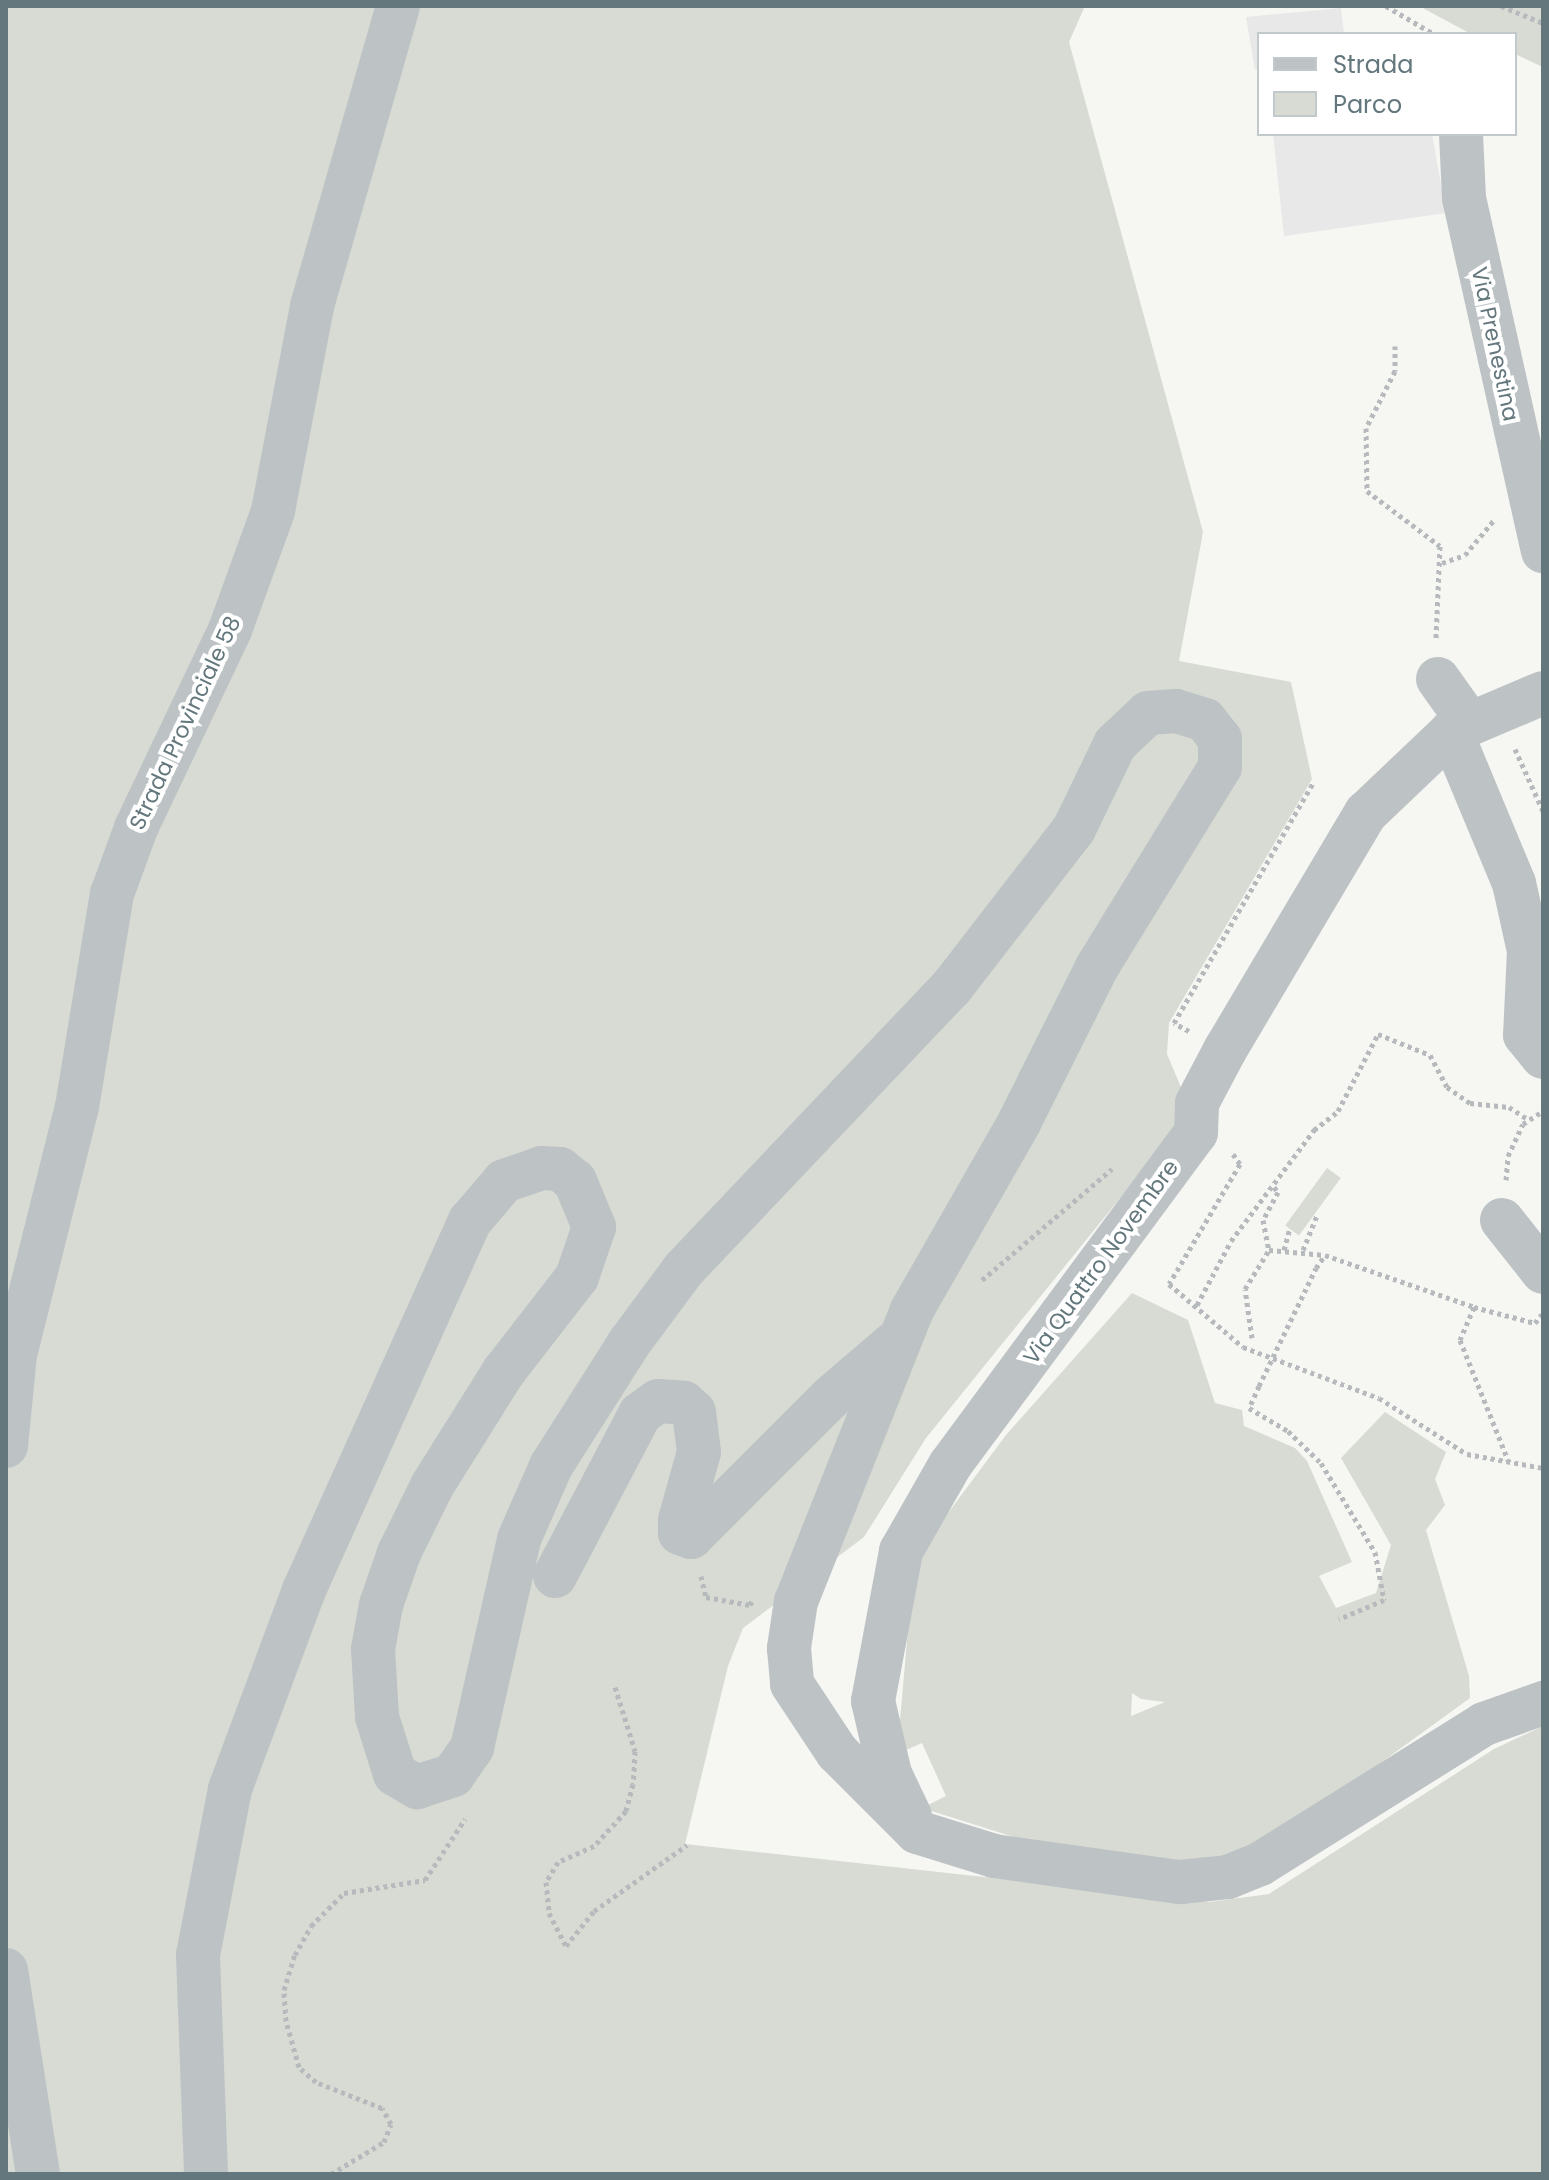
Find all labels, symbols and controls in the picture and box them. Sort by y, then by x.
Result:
legend [1257,32,1517,136]
text: Strada [1333,48,1413,81]
text: Parco [1333,88,1402,121]
street label: Via Prenestina [1466,264,1524,424]
street label: Strada Provinciale 58 [124,612,246,834]
street label: Via Quattro Novembre [1018,1155,1184,1369]

